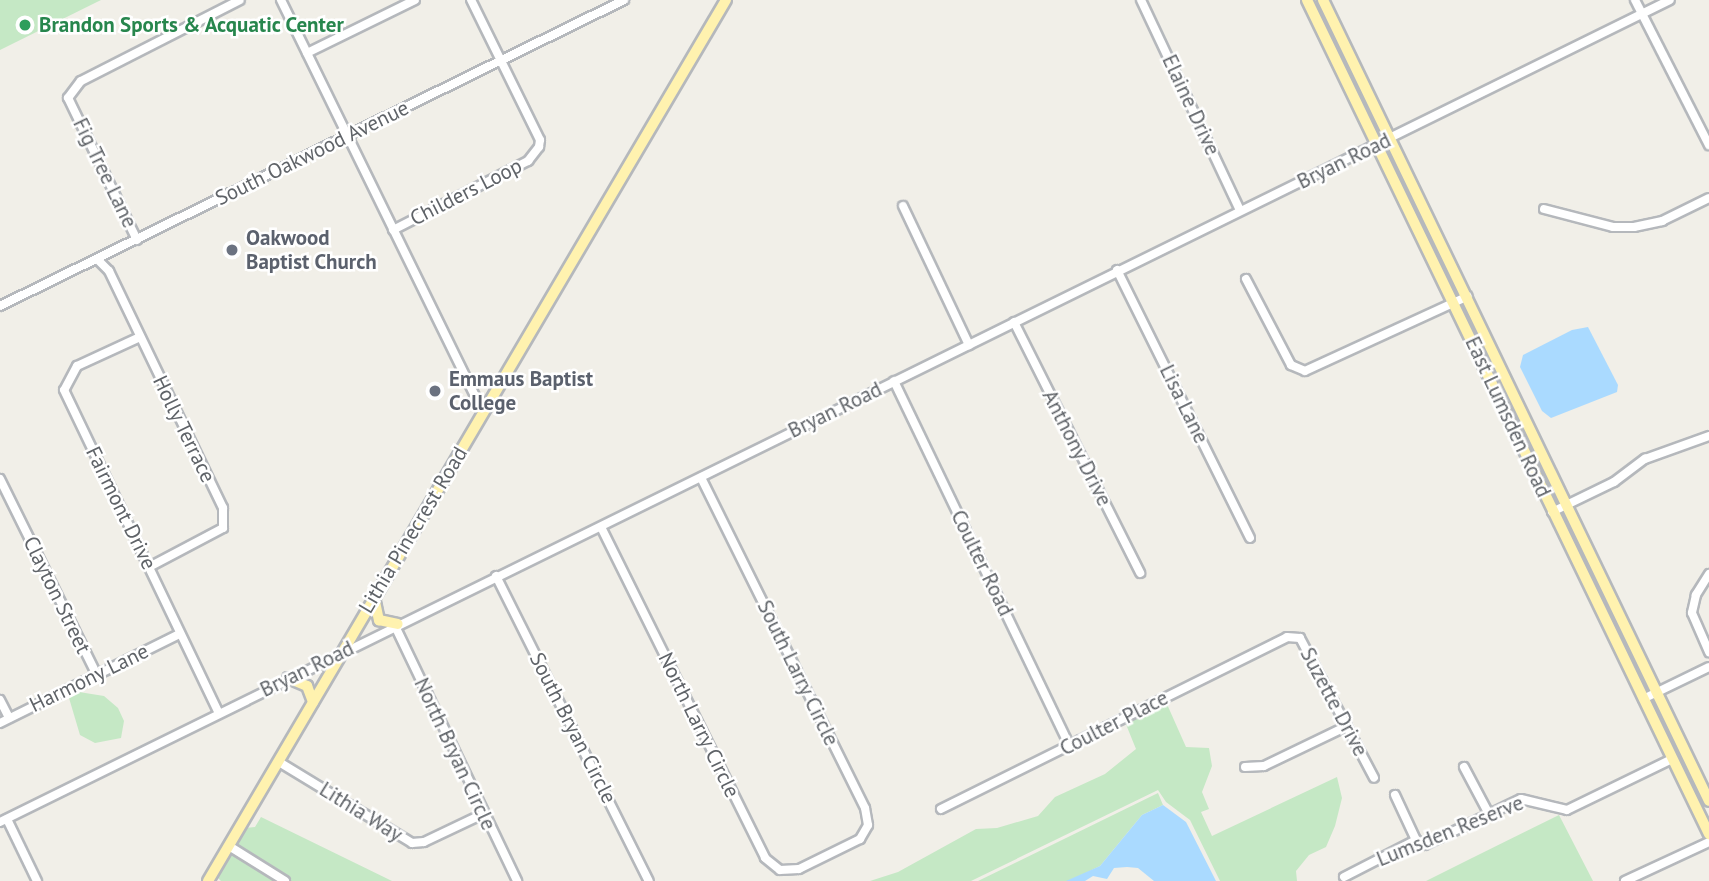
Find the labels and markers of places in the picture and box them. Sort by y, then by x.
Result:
place label: Brandon Sports & Acquatic Center [39,12,345,38]
marker: Brandon Sports & Acquatic Center [17,17,33,33]
place label: Oakwood Baptist Church [246,225,377,275]
marker: Oakwood Baptist Church [224,242,240,258]
place label: Emmaus Baptist College [449,366,593,416]
marker: Emmaus Baptist College [427,383,443,399]

